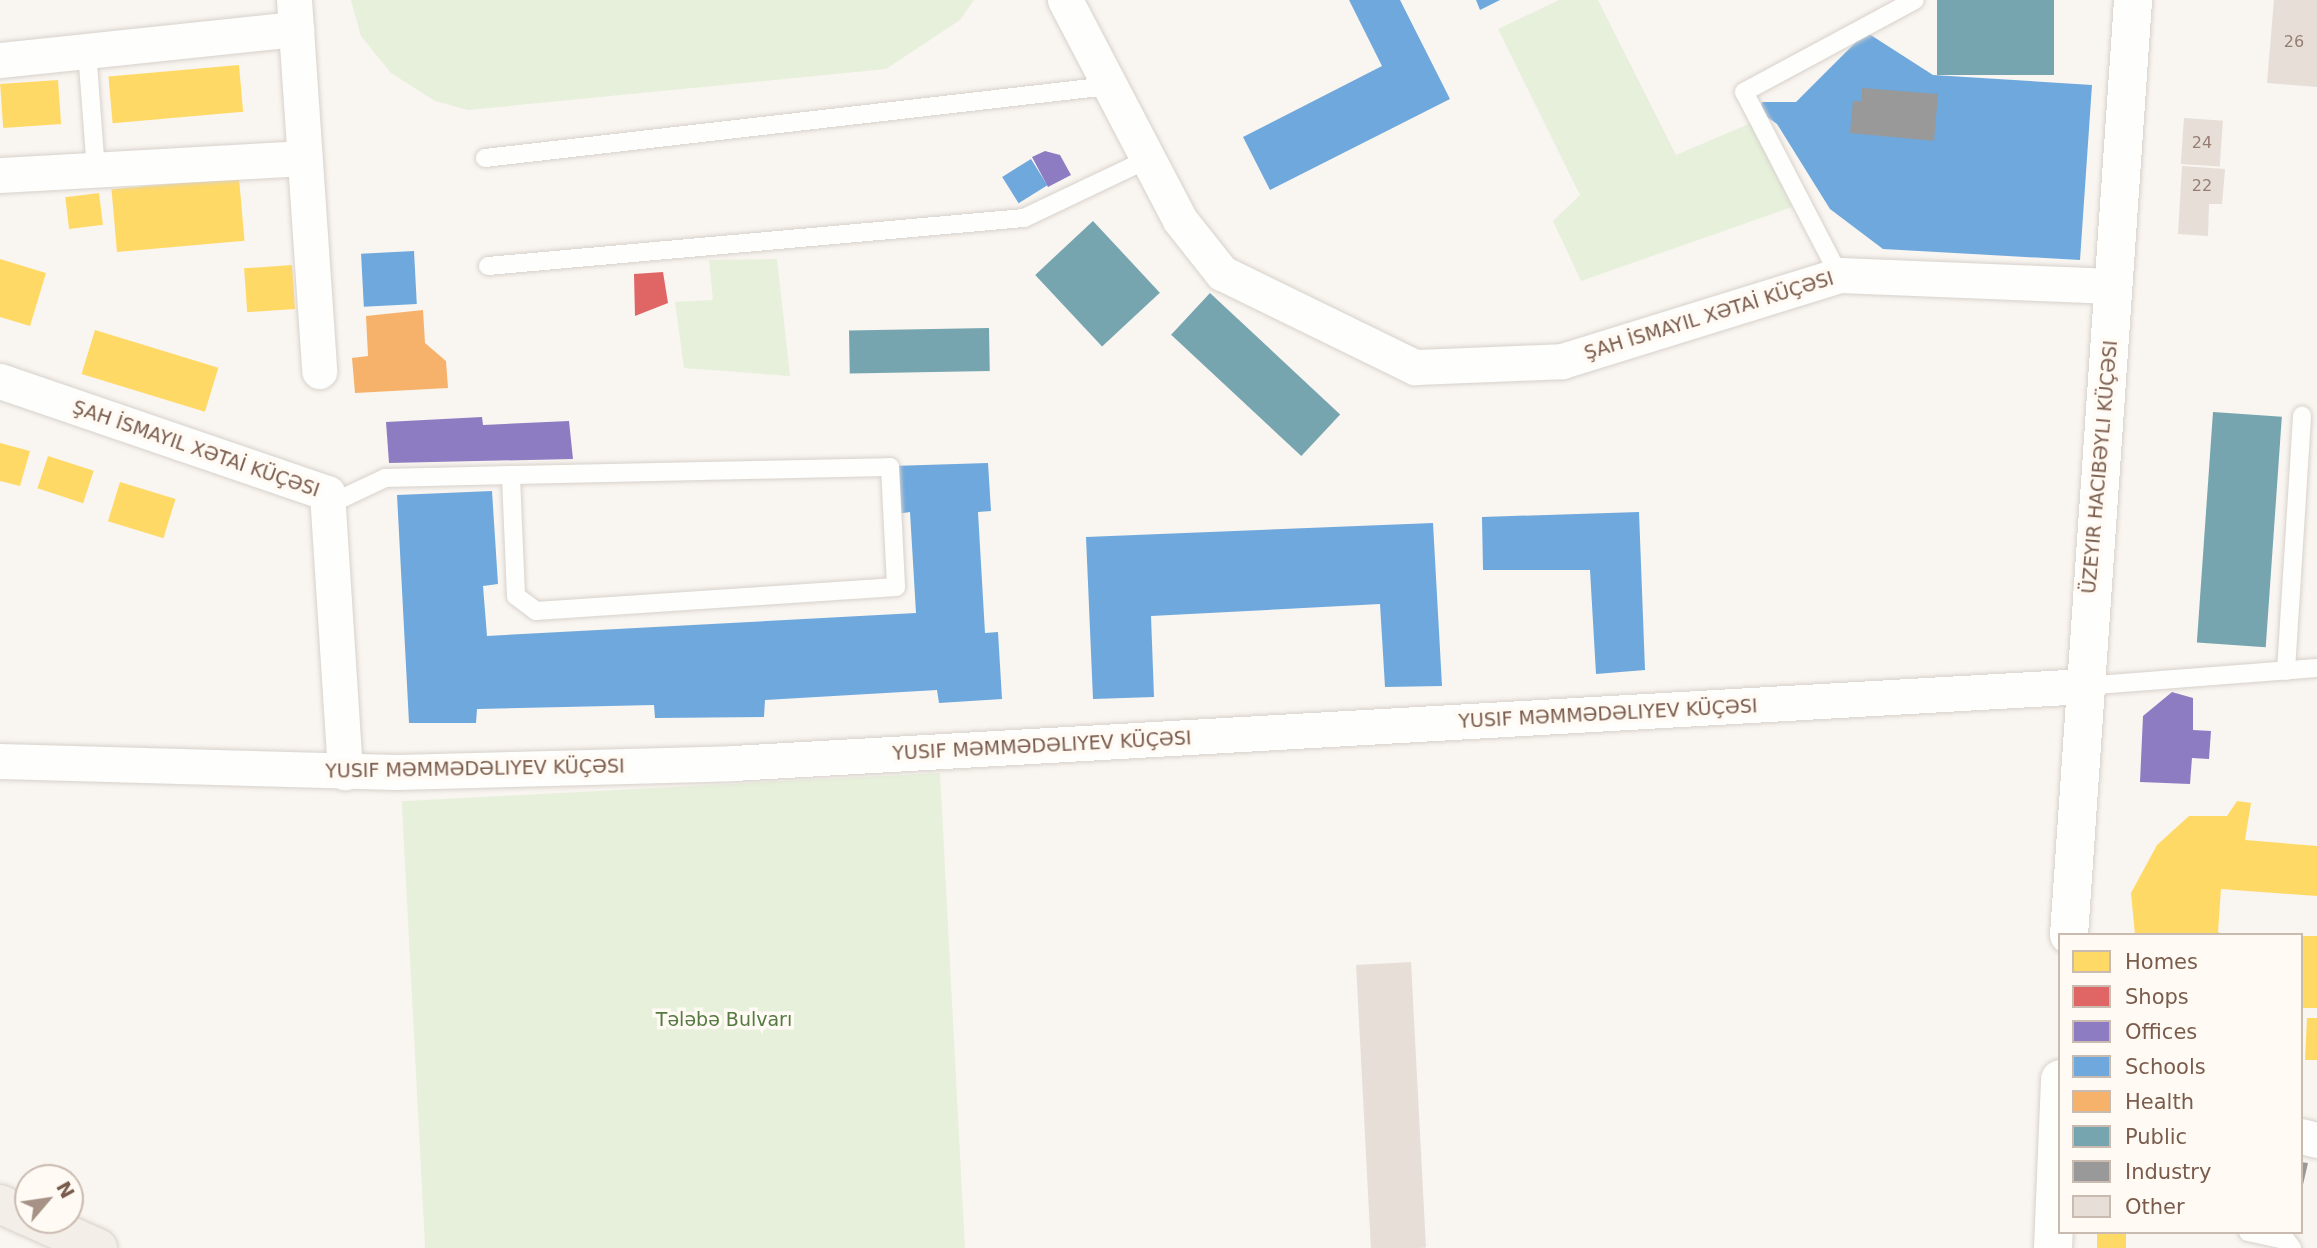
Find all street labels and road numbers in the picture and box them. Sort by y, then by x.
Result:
street label: ŞAH İSMAYIL XƏTAİ KÜÇƏSI [1582,267,1836,365]
street label: ÜZEYIR HACIBƏYLI KÜÇƏSI [2078,339,2122,595]
street label: ŞAH İSMAYIL XƏTAİ KÜÇƏSI [70,396,322,502]
street label: YUSIF MƏMMƏDƏLIYEV KÜÇƏSI [1458,695,1758,733]
street label: YUSIF MƏMMƏDƏLIYEV KÜÇƏSI [892,727,1192,765]
street label: YUSIF MƏMMƏDƏLIYEV KÜÇƏSI [325,755,625,783]

